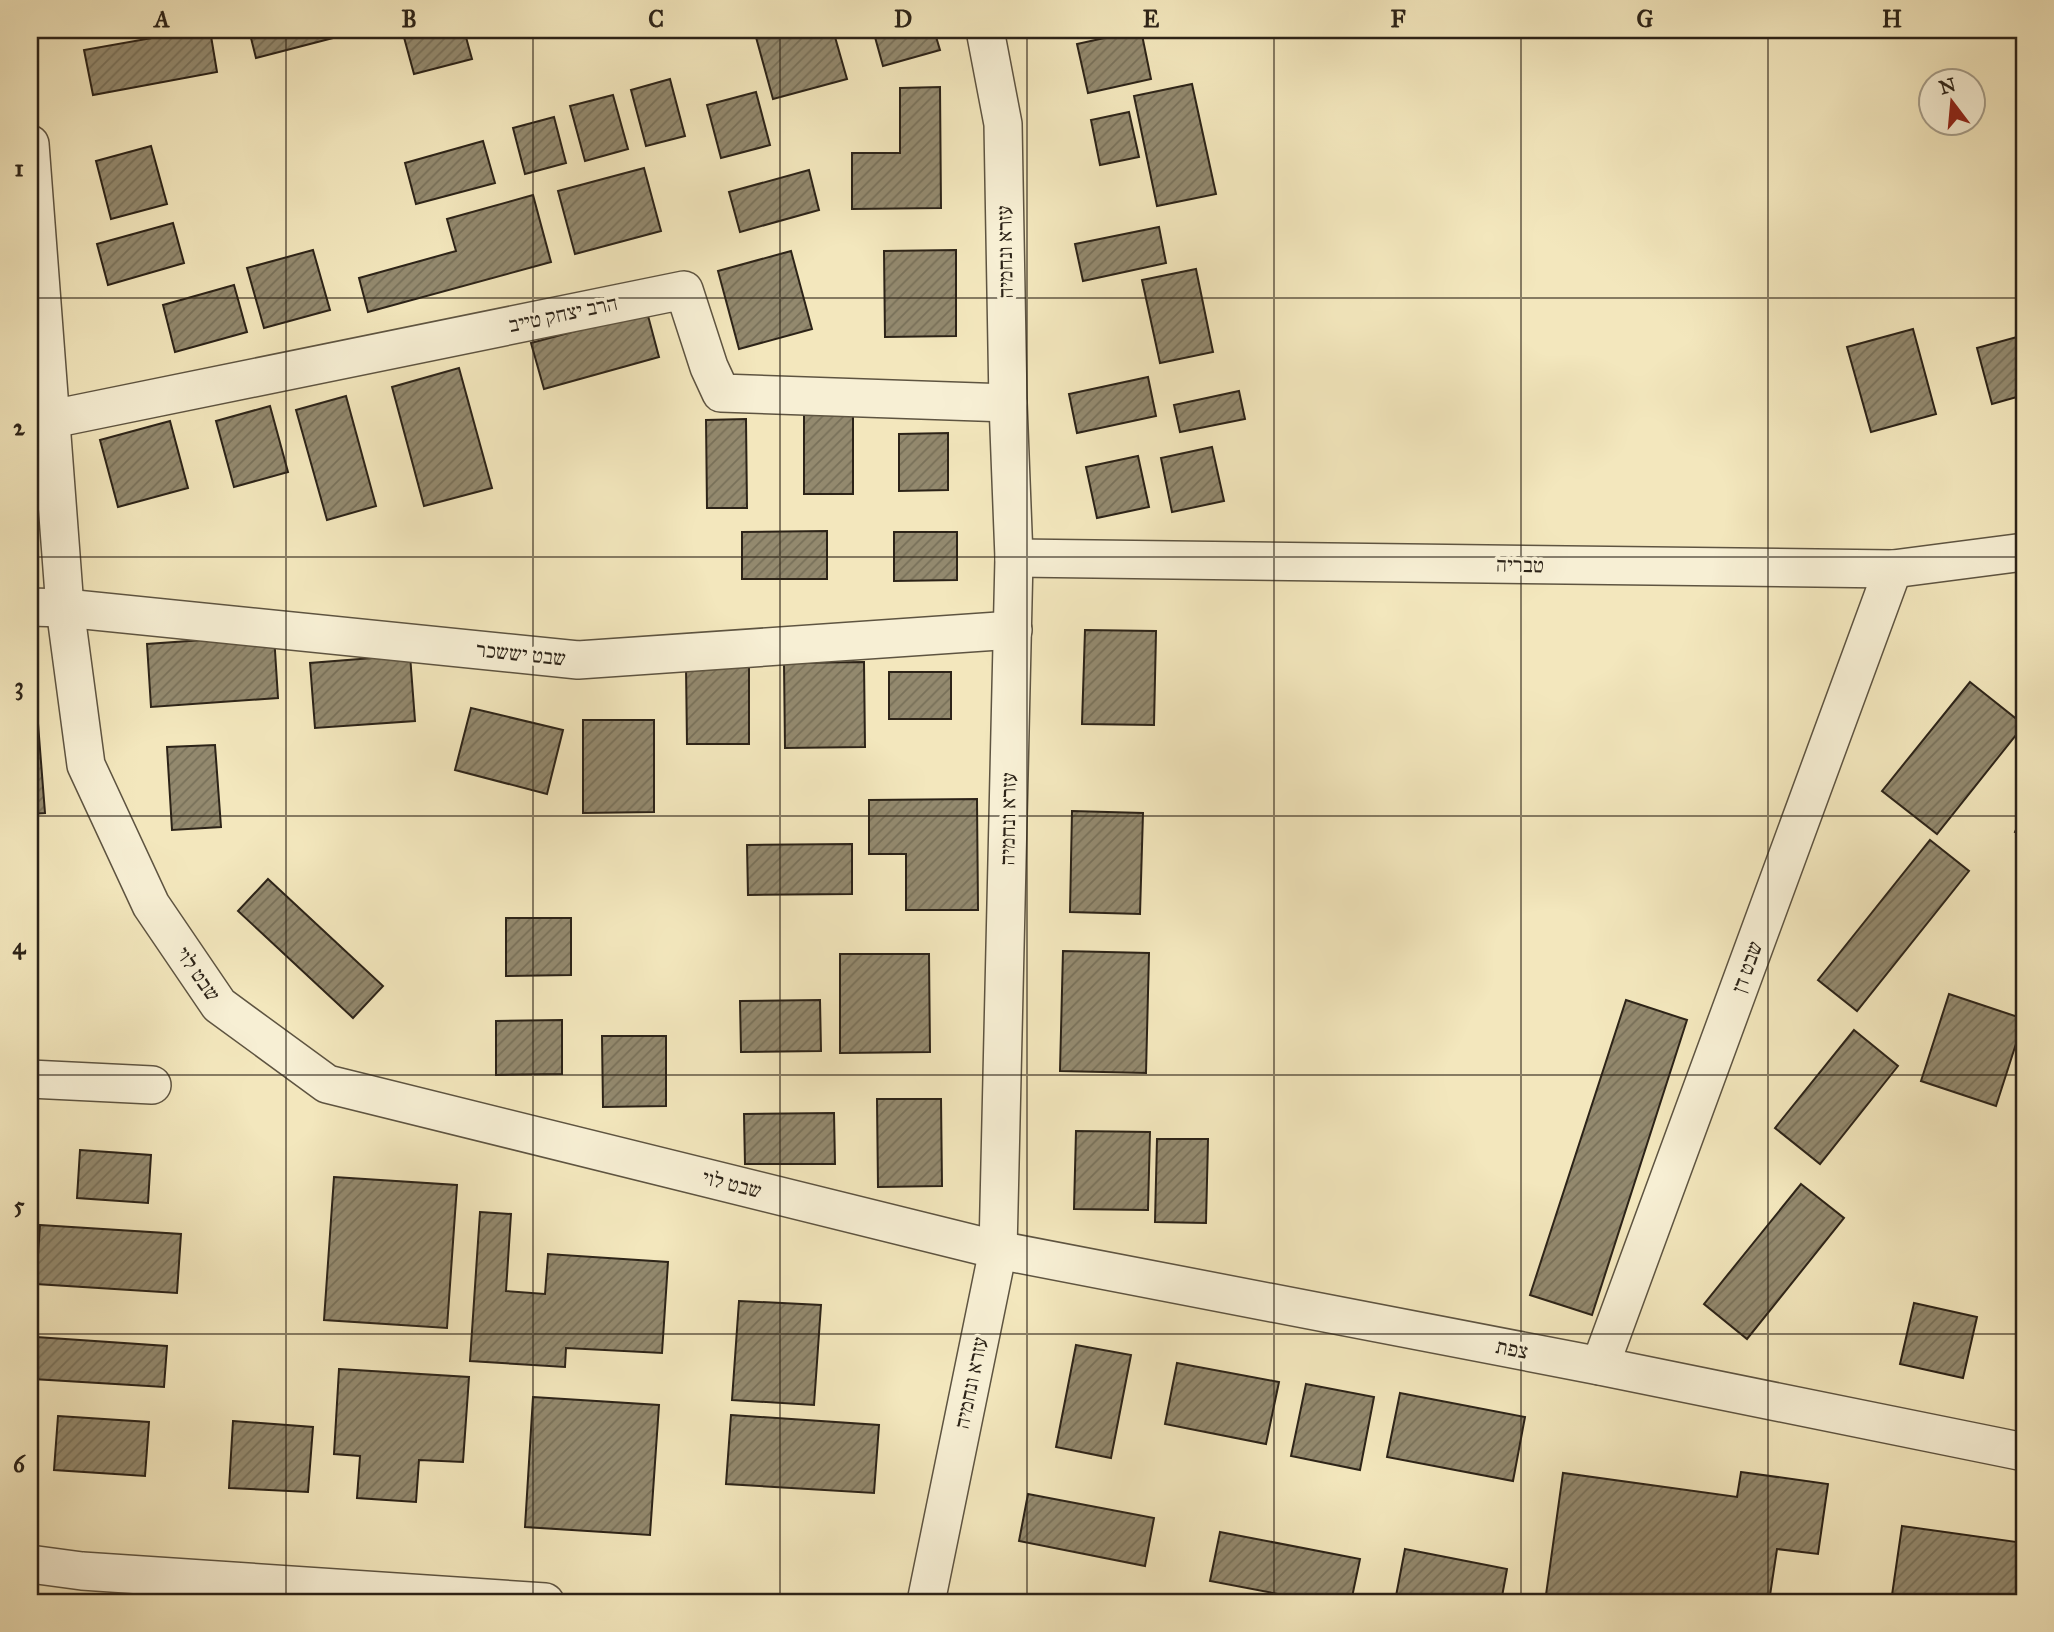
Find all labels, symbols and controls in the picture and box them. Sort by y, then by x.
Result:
text: A [152,5,170,33]
text: B [401,5,417,33]
text: C [648,5,664,33]
text: D [894,5,912,33]
text: E [1143,5,1160,33]
text: F [1390,5,1406,33]
text: G [1637,5,1654,33]
text: H [1882,5,1902,33]
north arrow [1918,66,1988,136]
text: N [1937,73,1958,99]
text: 1 [14,154,24,182]
street label: עזרא ונחמיה [991,205,1019,299]
street label: הרב יצחק טייב [506,290,620,338]
text: 2 [13,413,25,441]
street label: טבריה [1496,552,1544,578]
street label: שבט יששכר [475,636,567,672]
text: 3 [14,672,24,701]
street label: עזרא ונחמיה [994,772,1022,866]
text: 4 [13,932,27,960]
street label: שבט דן [1726,938,1768,996]
street label: שבט לוי [170,942,226,1006]
street label: שבט לוי [700,1164,764,1204]
text: 5 [14,1191,25,1219]
street label: צפת [1494,1333,1530,1365]
street label: עזרא ונחמיה [949,1335,993,1431]
text: 6 [13,1450,26,1478]

